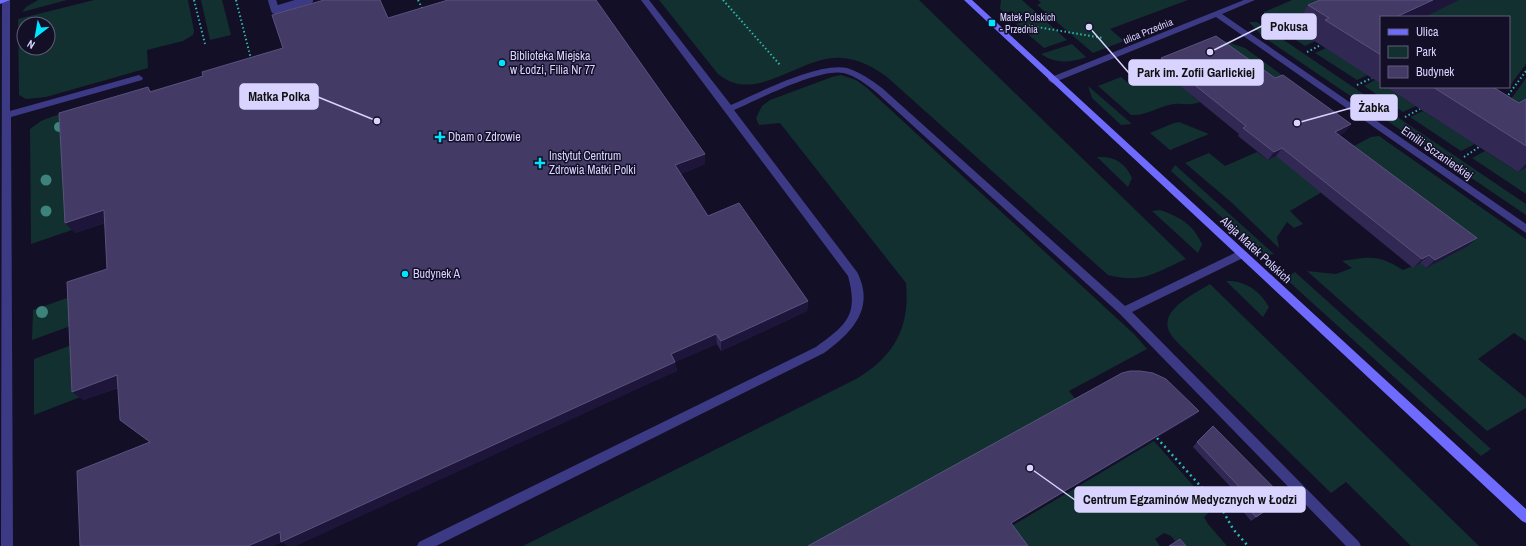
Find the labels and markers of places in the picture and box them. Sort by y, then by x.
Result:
place label: Matek Polskich - Przednia [1000,11,1056,36]
callout: Pokusa [1262,14,1316,39]
marker: Matek Polskich - Przednia [987,18,997,28]
place label: Biblioteka Miejska w Łodzi, Filia Nr 77 [510,48,596,78]
marker: Biblioteka Miejska w Łodzi, Filia Nr 77 [497,58,507,68]
callout: Park im. Zofii Garlickiej [1129,60,1263,85]
callout: Matka Polka [240,84,318,109]
callout: Żabka [1351,95,1397,120]
place label: Dbam o Zdrowie [448,129,521,145]
marker: Dbam o Zdrowie [435,132,445,142]
place label: Instytut Centrum Zdrowia Matki Polki [549,148,636,178]
marker: Instytut Centrum Zdrowia Matki Polki [534,157,546,169]
place label: Budynek A [413,266,460,282]
marker: Budynek A [400,269,410,279]
callout: Centrum Egzaminów Medycznych w Łodzi [1075,487,1305,512]

